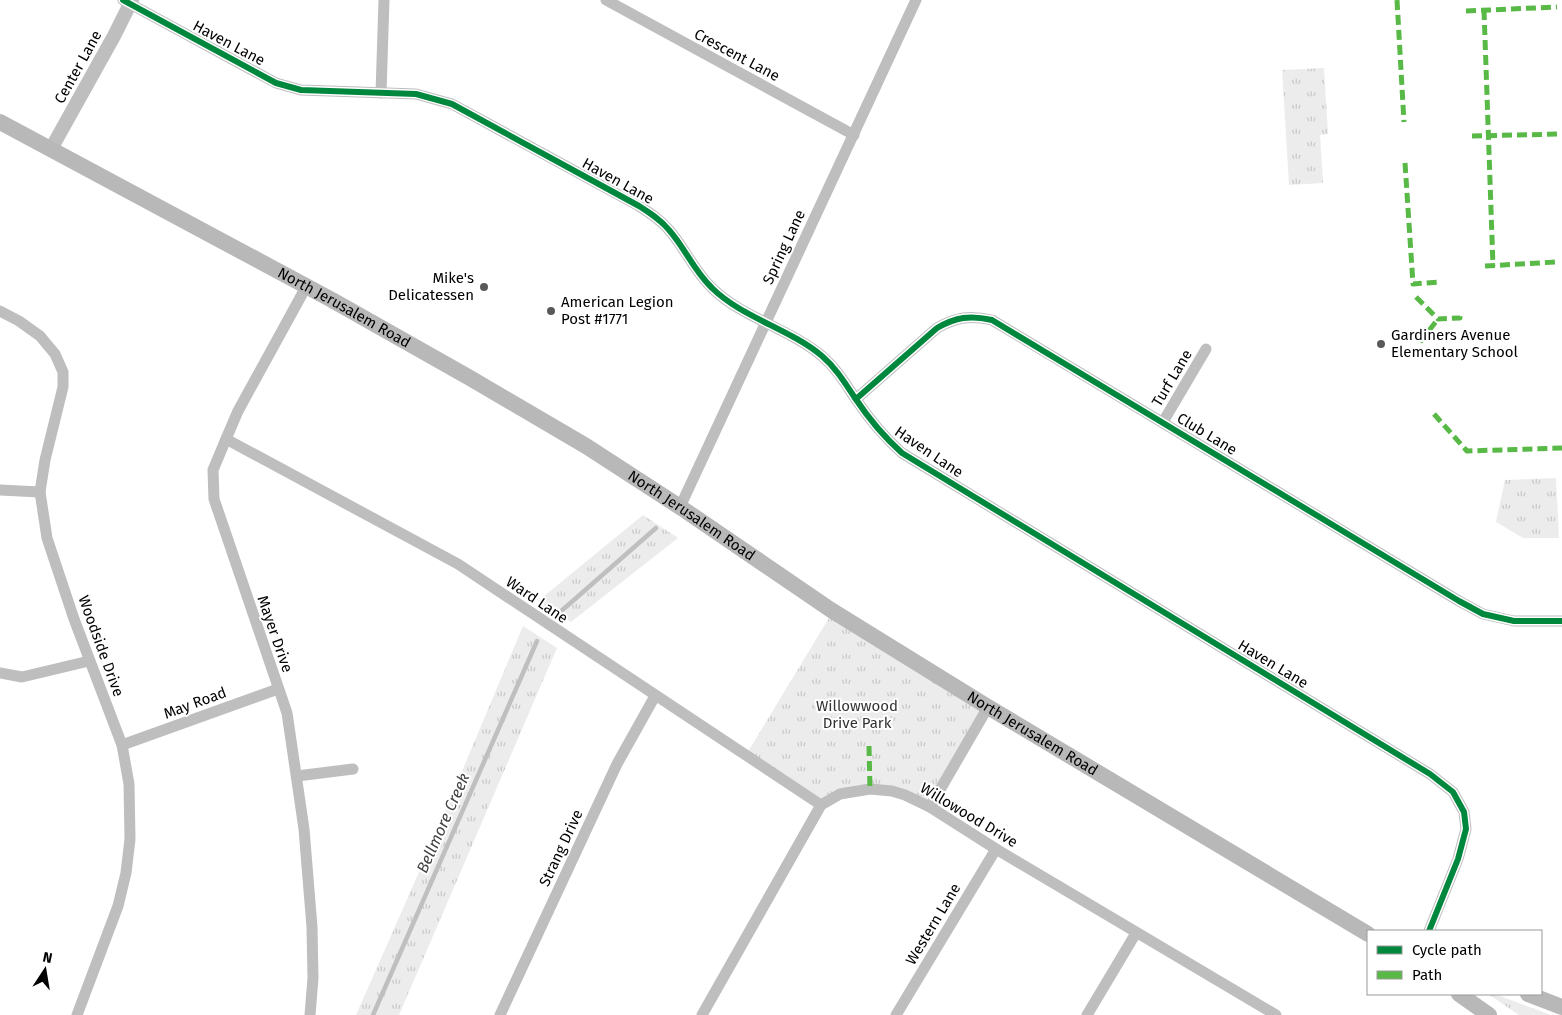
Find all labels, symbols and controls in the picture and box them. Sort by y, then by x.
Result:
street label: Haven Lane [190,17,268,69]
street label: Crescent Lane [691,25,783,85]
street label: Center Lane [51,27,105,107]
street label: Haven Lane [579,154,657,208]
street label: Spring Lane [759,207,809,287]
street label: North Jerusalem Road [275,264,414,352]
place label: Mike's Delicatessen [388,269,474,304]
marker: Mike's Delicatessen [478,281,490,293]
place label: American Legion Post #1771 [561,293,673,328]
marker: American Legion Post #1771 [545,305,557,317]
place label: Gardiners Avenue Elementary School [1391,326,1519,361]
marker: Gardiners Avenue Elementary School [1375,338,1387,350]
street label: Turf Lane [1148,346,1196,410]
street label: Club Lane [1174,409,1240,459]
street label: Haven Lane [891,422,967,482]
street label: North Jerusalem Road [624,467,758,565]
street label: Ward Lane [503,573,571,627]
street label: Woodside Drive [74,593,128,699]
street label: Mayer Drive [253,593,297,675]
street label: Haven Lane [1235,636,1311,692]
street label: May Road [161,683,229,723]
street label: North Jerusalem Road [964,687,1101,780]
park label: Willowwood Drive Park [816,697,898,732]
water label: Bellmore Creek [412,770,474,876]
street label: Willowood Drive [917,779,1021,851]
street label: Strang Drive [535,807,587,889]
street label: Western Lane [902,880,964,968]
legend [1367,930,1542,995]
text: Cycle path [1412,941,1482,959]
north arrow [20,945,70,995]
text: N [41,948,54,967]
text: Path [1412,966,1442,984]

